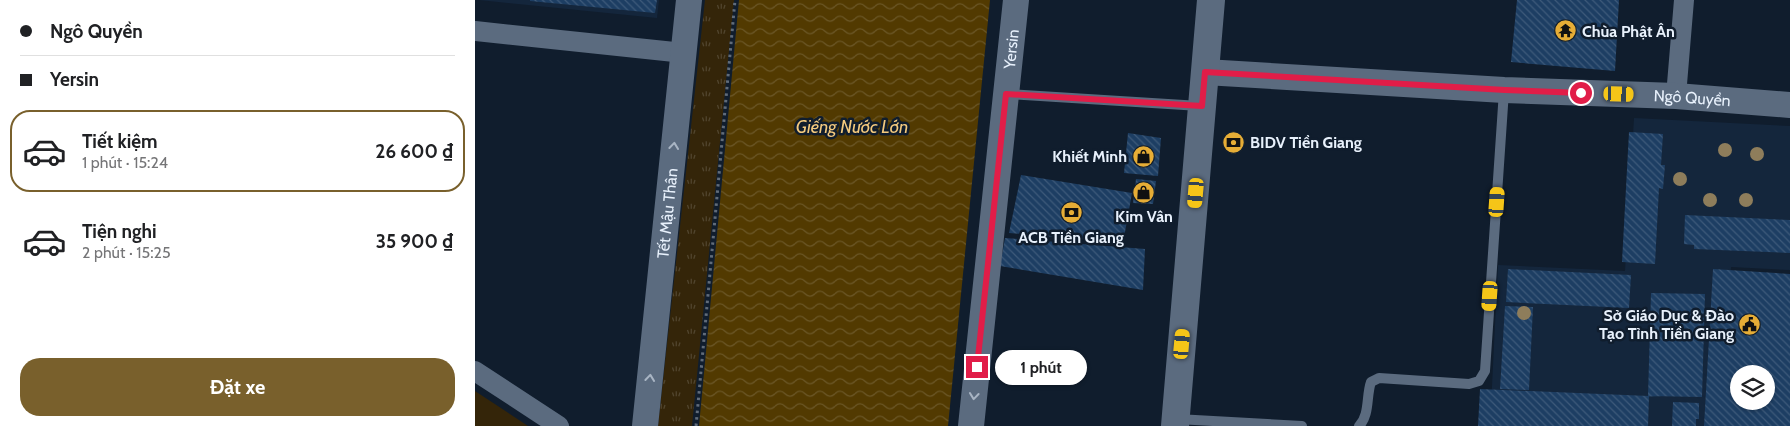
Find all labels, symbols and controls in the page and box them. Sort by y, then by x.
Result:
temple icon: Chùa Phật Ân [1554,19,1578,43]
text: Ngô Quyền [50,20,143,43]
place label: Chùa Phật Ân [1582,22,1675,41]
street label: Yersin [1000,28,1023,71]
text: Yersin [50,68,99,91]
route start [1570,82,1592,104]
car [1603,86,1634,102]
street label: Ngô Quyền [1653,86,1732,110]
water label: Giếng Nước Lớn [796,116,908,138]
icon: car [22,129,67,174]
text: Tiết kiệm [82,130,158,153]
bank icon: BIDV Tiền Giang [1222,130,1246,154]
place label: BIDV Tiền Giang [1250,133,1362,152]
text: 26 600 ₫ [375,140,453,163]
one-way arrow [668,142,679,150]
shop icon: Khiết Minh [1131,144,1155,168]
place label: Khiết Minh [1052,147,1127,166]
text: 1 phút · 15:24 [82,153,168,172]
street label: Tết Mậu Thân [653,167,682,259]
car [1187,177,1204,209]
shop icon: Kim Vân [1132,180,1156,204]
car [1488,187,1505,217]
bank icon: ACB Tiền Giang [1059,201,1083,225]
place label: Kim Vân [1115,207,1173,226]
icon: car [22,219,67,264]
text: Tiện nghi [82,220,157,243]
place label: ACB Tiền Giang [1018,228,1124,247]
text: 35 900 ₫ [376,230,453,253]
text: 2 phút · 15:25 [82,243,171,262]
car [1481,281,1498,311]
place label: Sở Giáo Dục & Đào Tạo Tỉnh Tiền Giang [1599,306,1734,343]
public building icon: Sở Giáo Dục & Đào Tạo Tỉnh Tiền Giang [1738,312,1762,336]
car [1173,328,1190,360]
callout: 1 phút [995,350,1087,384]
route end [966,356,988,378]
button: Đặt xe [20,358,455,416]
text: 1 phút [1020,358,1062,377]
map controls [1730,365,1775,410]
button: layers [1730,365,1775,410]
one-way arrow [644,373,655,381]
one-way arrow [969,393,980,401]

